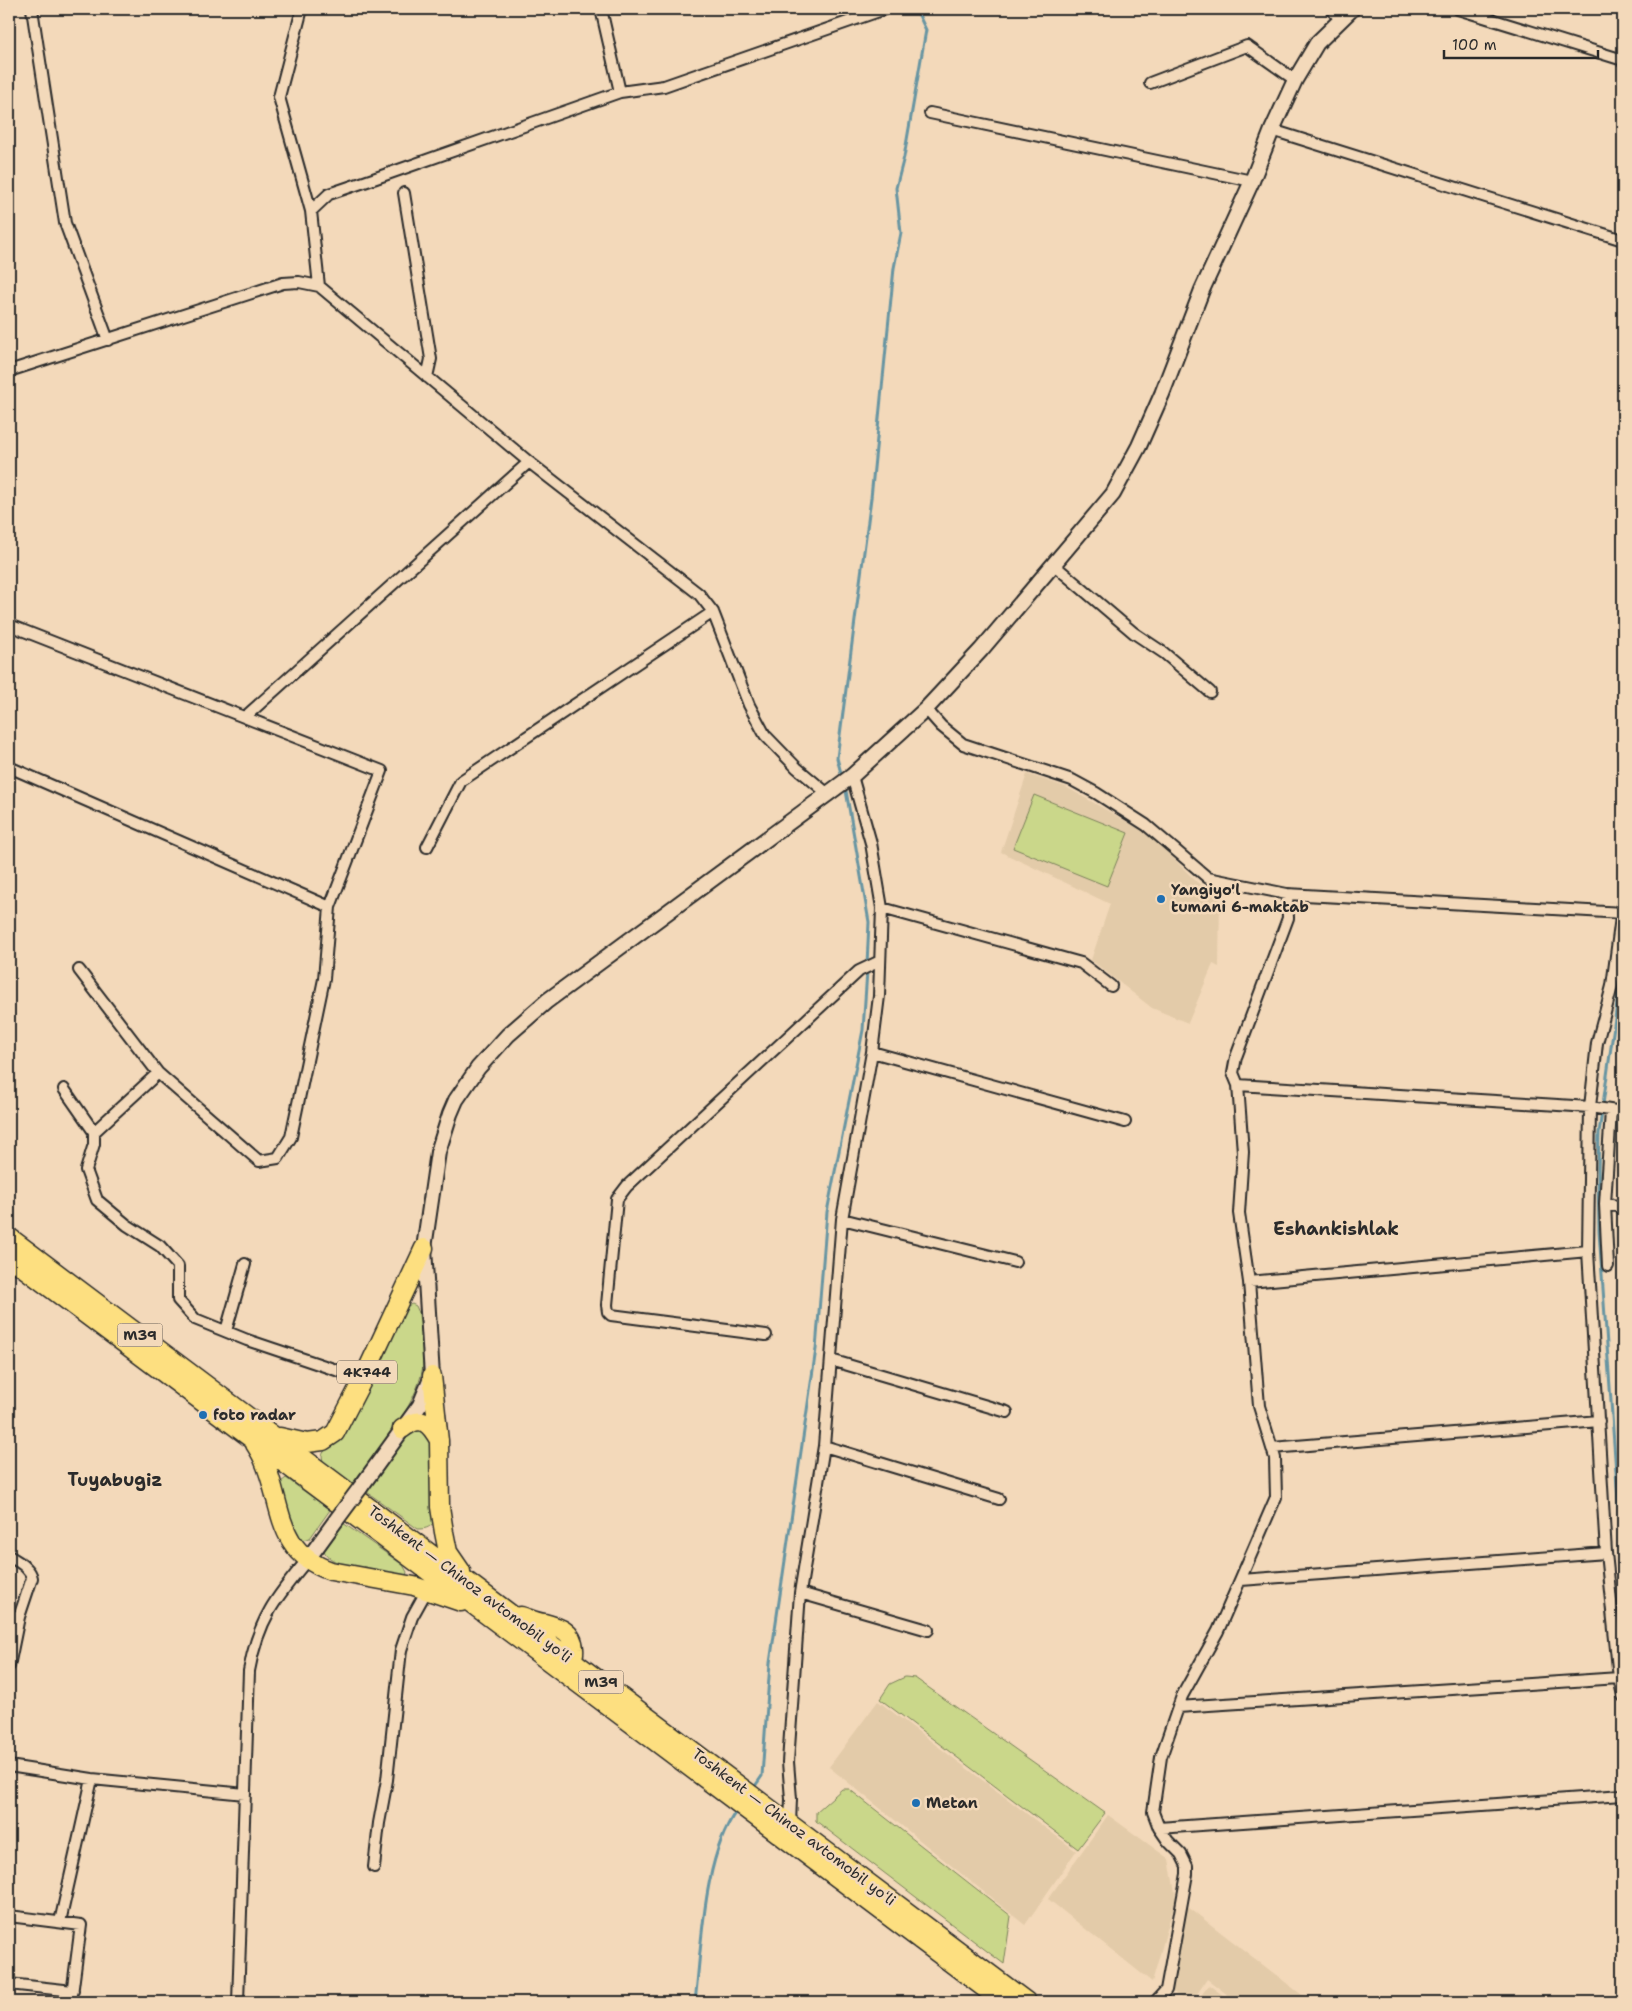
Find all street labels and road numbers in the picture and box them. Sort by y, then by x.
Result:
road number: M39 [118,1324,162,1346]
road number: 4К744 [337,1360,397,1384]
street label: Toshkent — Chinoz avtomobil yoʻli [364,1501,576,1667]
road number: M39 [578,1670,624,1694]
street label: Toshkent — Chinoz avtomobil yoʻli [688,1744,900,1910]

